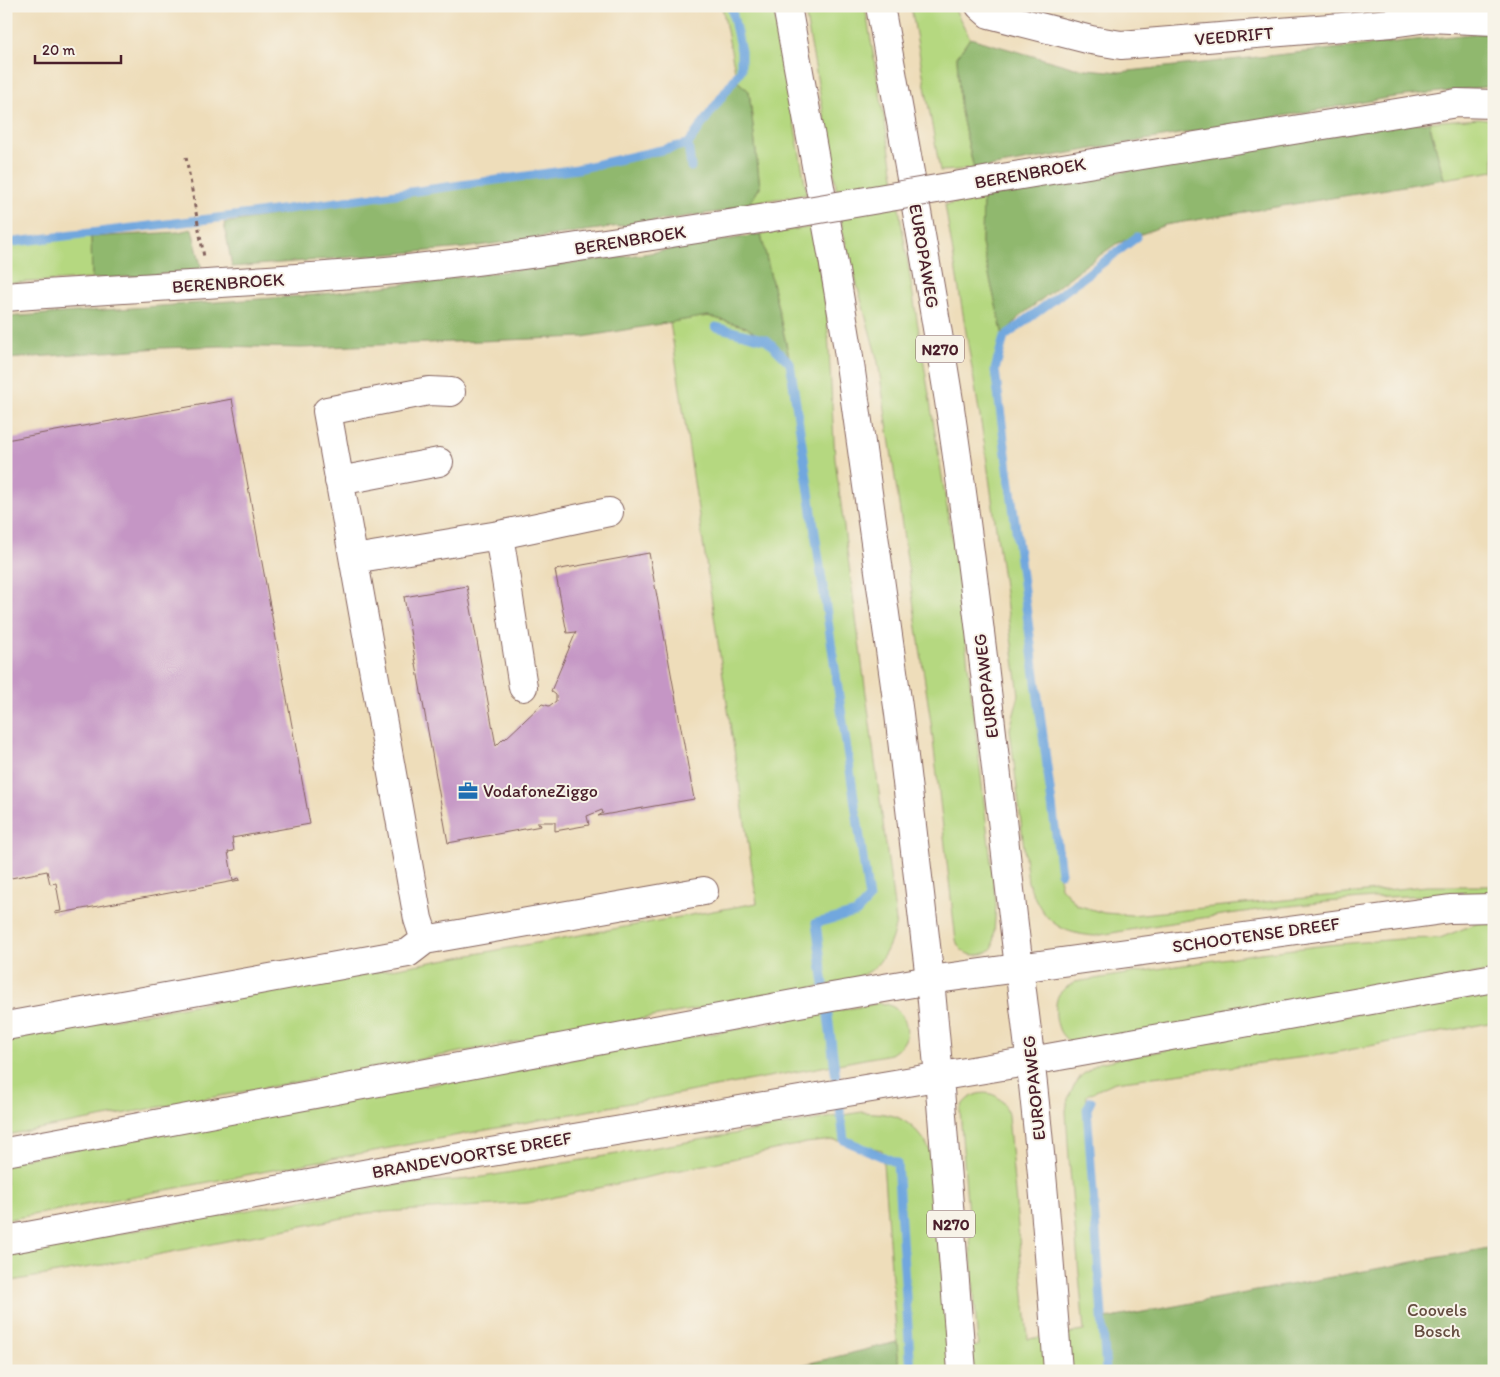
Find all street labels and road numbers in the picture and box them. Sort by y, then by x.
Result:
street label: VEEDRIFT [1194,22,1274,50]
street label: BERENBROEK [973,152,1088,194]
street label: EUROPAWEG [904,202,944,310]
street label: BERENBROEK [573,220,688,260]
street label: BERENBROEK [171,268,285,298]
road number: N270 [916,336,964,362]
street label: EUROPAWEG [969,632,1003,740]
street label: SCHOOTENSE DREEF [1171,912,1342,958]
street label: EUROPAWEG [1018,1034,1050,1142]
street label: BRANDEVOORTSE DREEF [370,1126,574,1183]
road number: N270 [927,1210,975,1238]

